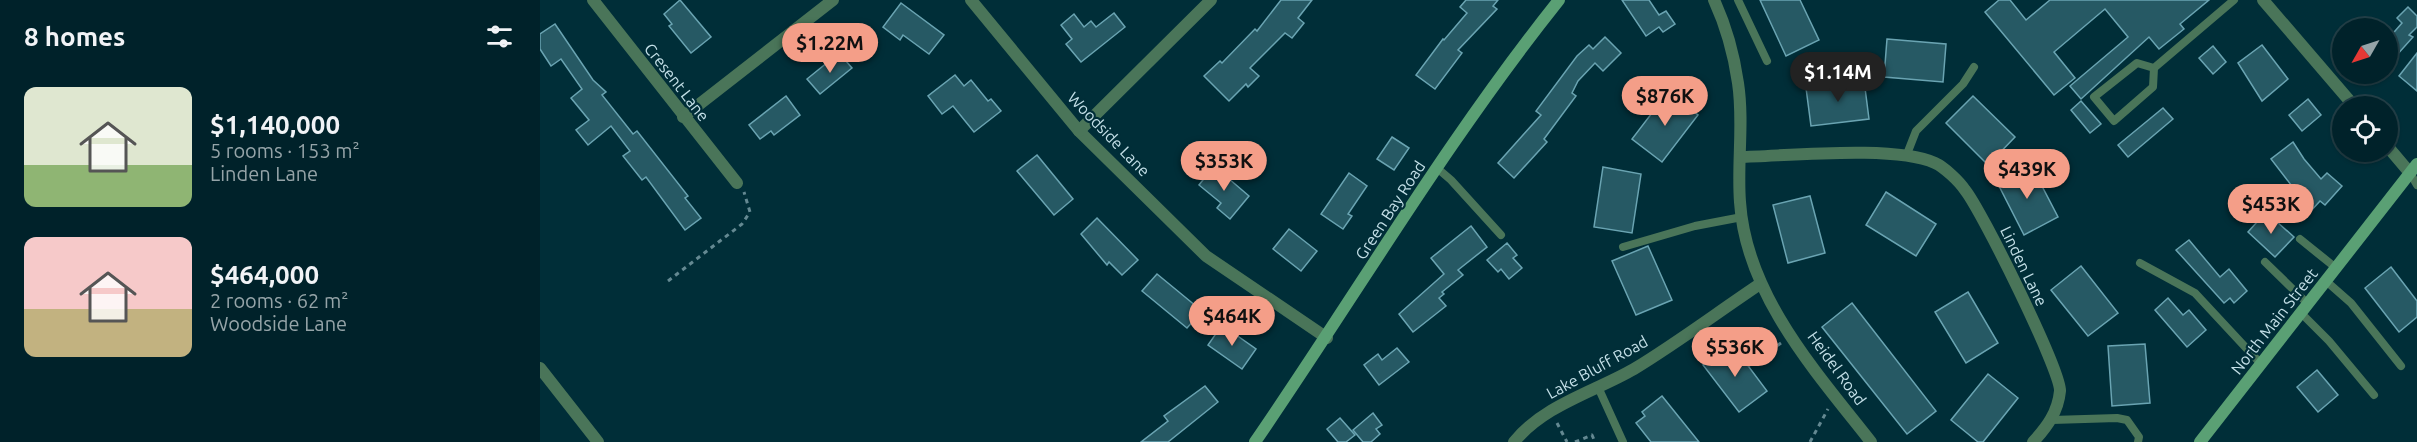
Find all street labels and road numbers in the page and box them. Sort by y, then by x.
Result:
street label: Cresent Lane [641,39,713,125]
street label: Woodside Lane [1064,88,1154,180]
street label: Green Bay Road [1351,157,1429,263]
street label: Linden Lane [1997,223,2051,309]
street label: North Main Street [2227,264,2321,378]
street label: Heidel Road [1804,328,1870,408]
street label: Lake Bluff Road [1543,332,1651,402]

